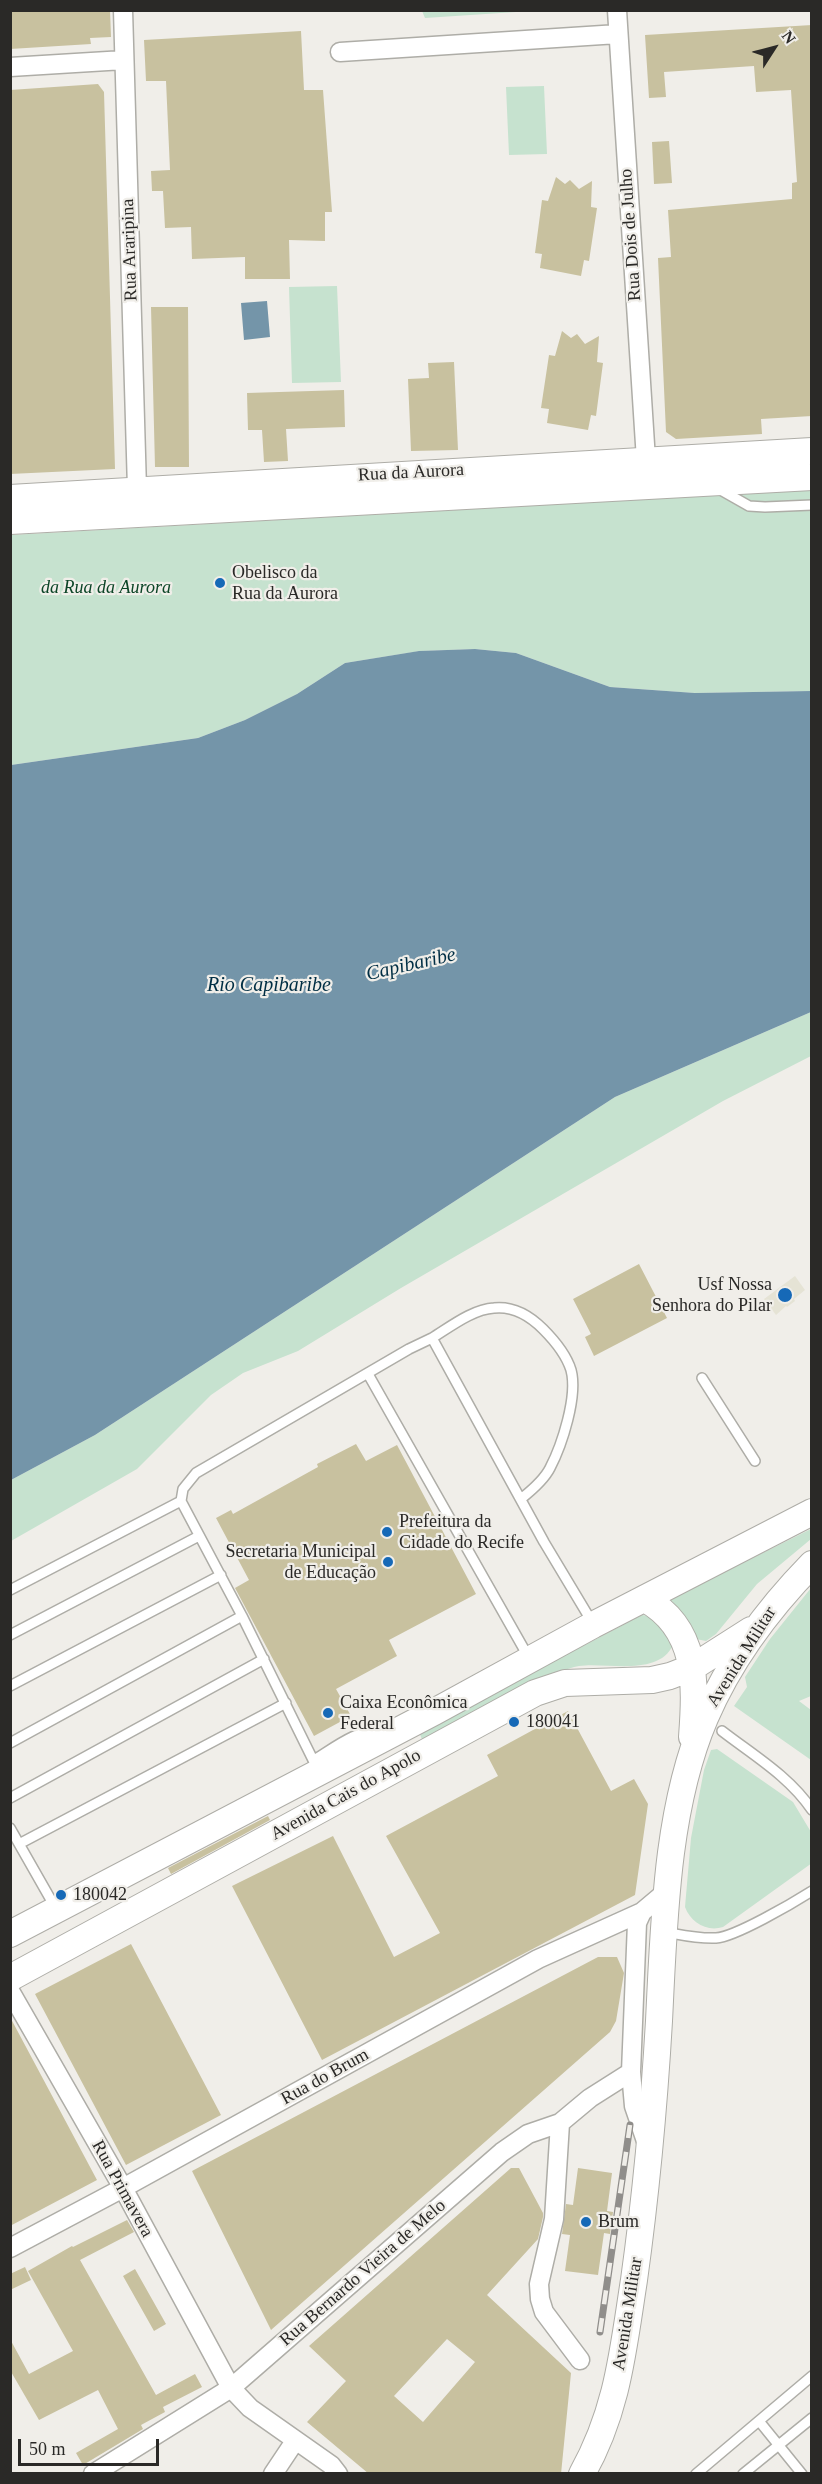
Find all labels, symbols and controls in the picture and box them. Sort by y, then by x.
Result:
north arrow [744,18,804,78]
text: N [779,27,799,47]
street label: Rua Dois de Julho [616,168,646,302]
street label: Rua Araripina [117,198,143,302]
street label: Rua da Aurora [358,459,464,487]
place label: Obelisco da Rua da Aurora [232,562,338,604]
marker: Obelisco da Rua da Aurora [213,576,227,590]
park label: da Rua da Aurora [41,577,171,599]
water label: Capibaribe [364,943,458,987]
water label: Rio Capibaribe [207,974,331,998]
place label: Usf Nossa Senhora do Pilar [652,1274,772,1316]
marker: Usf Nossa Senhora do Pilar [776,1286,794,1304]
place label: Prefeitura da Cidade do Recife [399,1511,524,1553]
marker: Prefeitura da Cidade do Recife [380,1525,394,1539]
place label: Secretaria Municipal de Educação [226,1541,376,1584]
marker: Secretaria Municipal de Educação [381,1555,395,1569]
street label: Avenida Militar [703,1603,781,1711]
place label: Caixa Econômica Federal [340,1692,467,1734]
marker: Caixa Econômica Federal [321,1706,335,1720]
place label: 180041 [526,1711,580,1733]
marker: 180041 [507,1715,521,1729]
street label: Avenida Cais do Apolo [267,1745,425,1845]
place label: 180042 [73,1884,127,1906]
marker: 180042 [54,1888,68,1902]
street label: Rua do Brum [277,2044,373,2110]
street label: Rua Primavera [87,2137,157,2241]
street label: Rua Bernardo Vieira de Melo [276,2195,450,2351]
place label: Brum [598,2211,639,2233]
marker: Brum [579,2215,593,2229]
street label: Avenida Militar [608,2256,648,2372]
scale bar [21,2427,162,2465]
text: 50 m [29,2439,66,2459]

